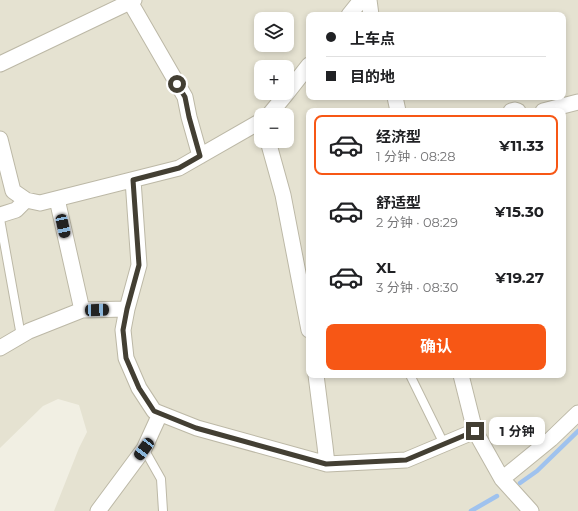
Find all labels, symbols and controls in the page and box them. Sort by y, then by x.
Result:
map controls [254,12,294,148]
button: layers [254,12,294,52]
text: 上车点 [350,29,395,48]
button: + [254,60,294,100]
text: 目的地 [350,67,395,86]
route start [168,75,186,93]
button: − [254,108,294,148]
icon: car [328,127,364,163]
text: 经济型 [376,127,421,146]
text: ¥11.33 [499,136,544,155]
text: 1 分钟 · 08:28 [376,148,456,164]
icon: car [328,193,364,229]
text: 舒适型 [376,193,421,212]
text: ¥15.30 [495,202,544,221]
car [55,213,71,239]
text: 2 分钟 · 08:29 [376,214,458,230]
text: XL [376,258,395,277]
icon: car [328,259,364,295]
text: ¥19.27 [495,268,544,287]
text: 3 分钟 · 08:30 [376,279,458,295]
car [85,304,109,316]
button: 确认 [326,324,546,370]
callout: 1 分钟 [489,417,545,445]
route end [466,422,484,440]
text: 1 分钟 [500,423,534,439]
car [132,436,156,462]

